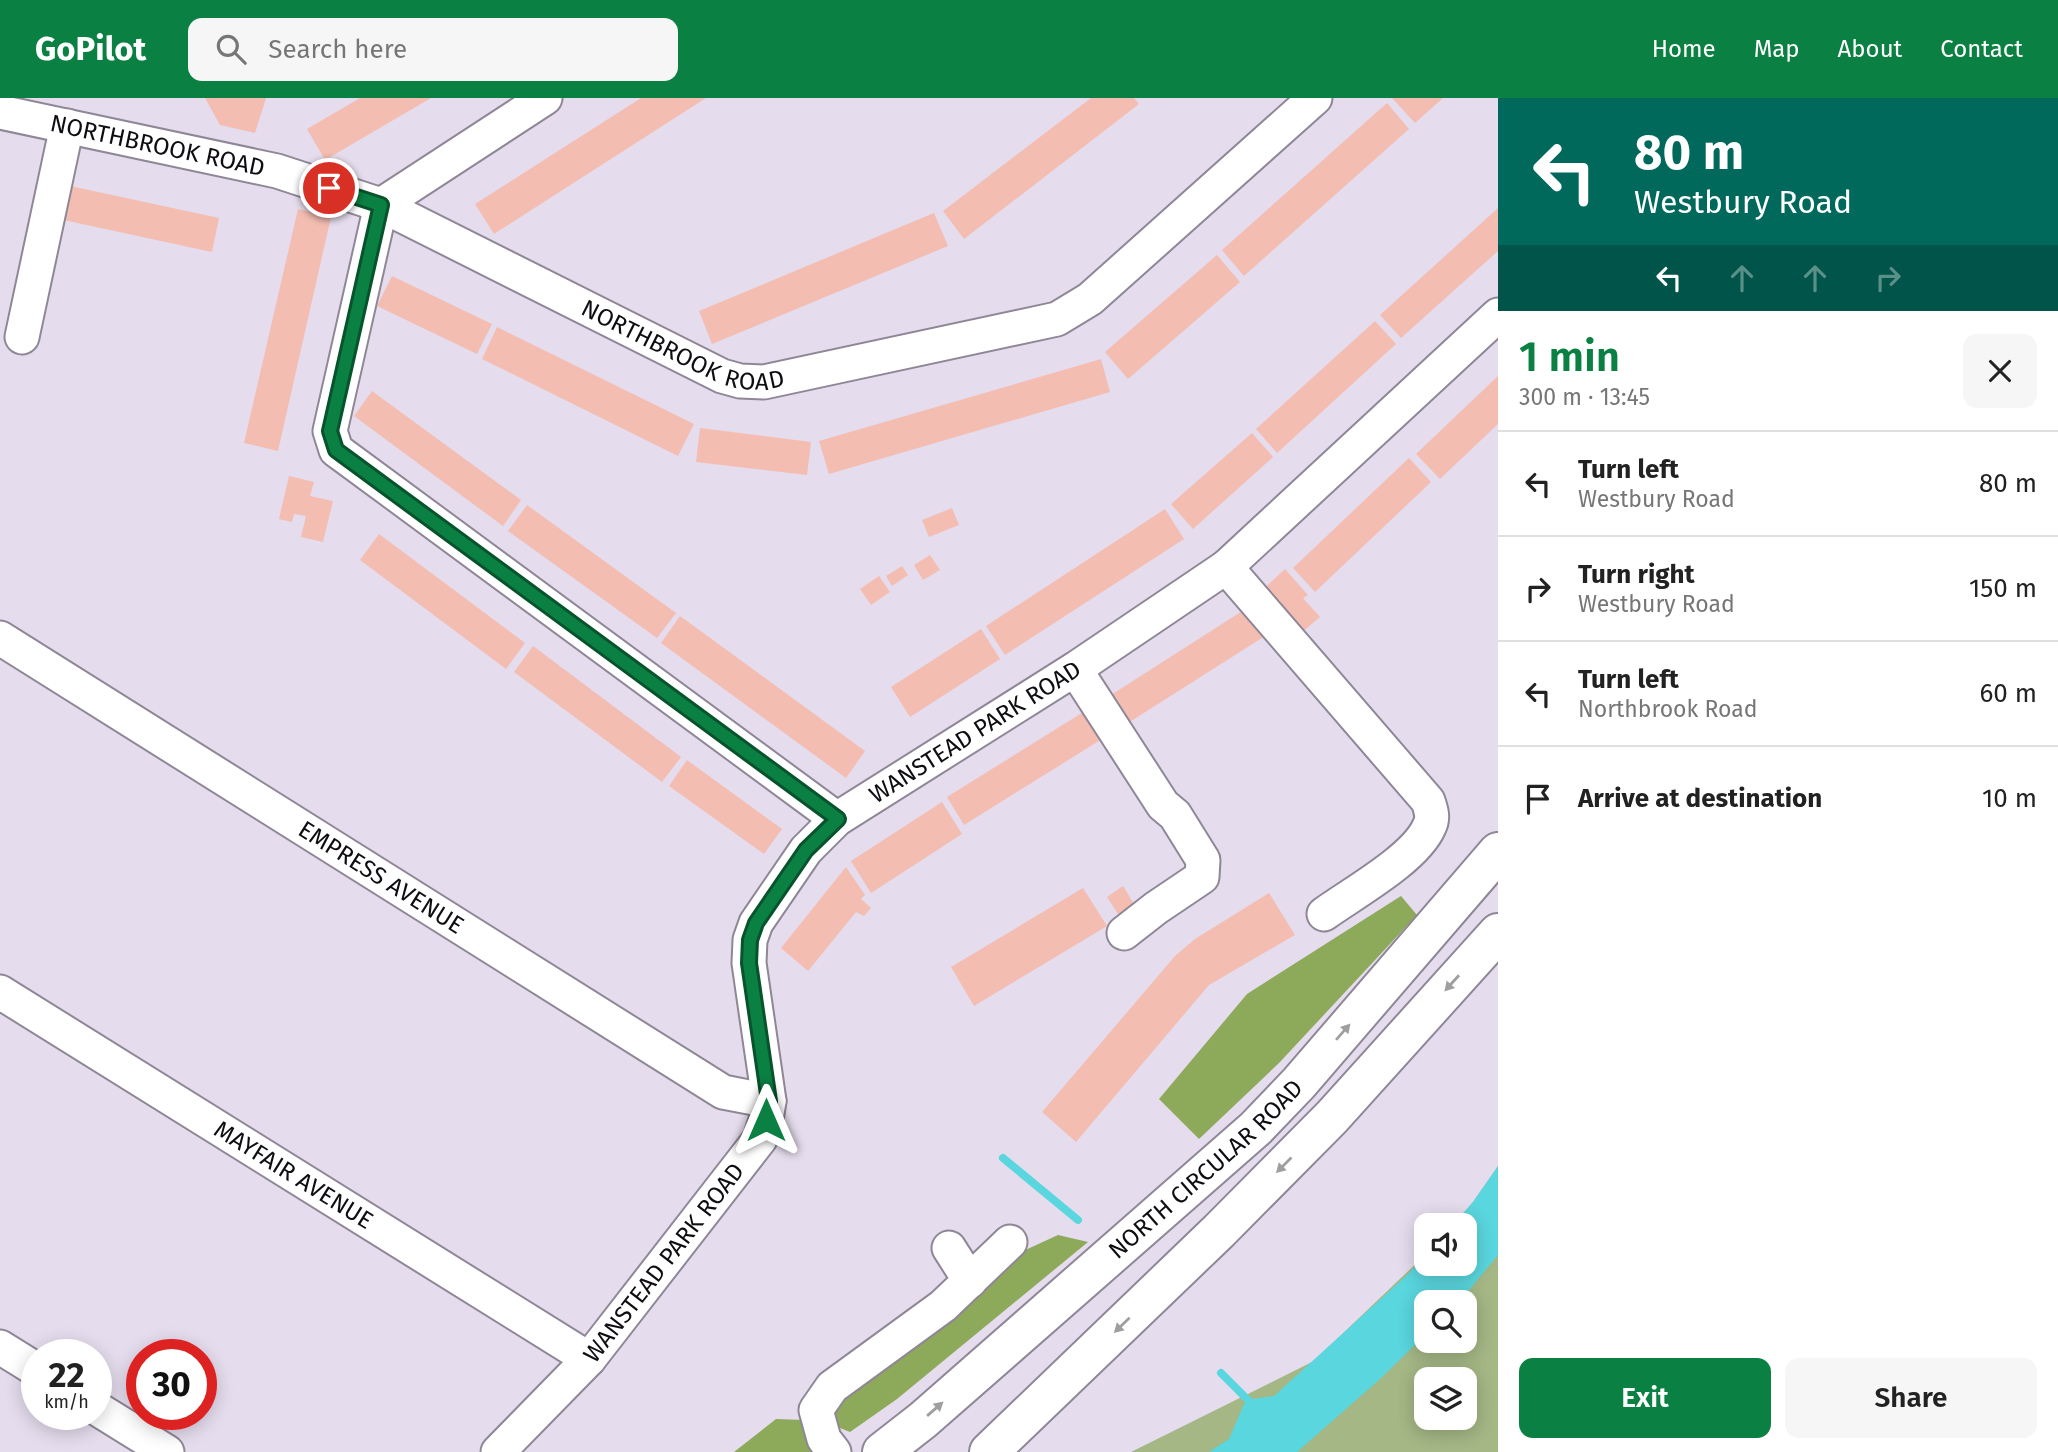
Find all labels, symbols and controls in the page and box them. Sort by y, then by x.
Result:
search box [188,18,678,81]
text: GoPilot [35,29,146,69]
icon: search [212,30,250,68]
text: Search here [268,34,407,65]
text: Home [1652,35,1716,63]
text: Map [1754,35,1800,63]
text: About [1838,35,1902,63]
text: Contact [1940,35,2023,63]
street label: NORTHBROOK ROAD [48,109,267,182]
text: 80 m [1634,123,1744,182]
icon: left [1519,126,1610,217]
pin [299,158,359,218]
icon: arrive [310,169,348,207]
text: Westbury Road [1634,183,1852,221]
icon: left [1650,259,1688,297]
icon: ahead [1723,259,1761,297]
icon: ahead [1796,259,1834,297]
icon: right [1869,259,1907,297]
street label: NORTHBROOK ROAD [577,294,787,396]
text: 1 min [1519,332,1620,382]
button: close [1963,334,2037,408]
text: 300 m · 13:45 [1519,383,1650,411]
text: Turn left [1578,454,1679,485]
icon: left [1519,465,1557,503]
text: 80 m [1979,468,2037,499]
text: Westbury Road [1578,485,1735,513]
text: Turn right [1578,559,1695,590]
icon: right [1519,570,1557,608]
text: 150 m [1969,573,2037,604]
text: Westbury Road [1578,590,1735,618]
street label: WANSTEAD PARK ROAD [864,655,1086,809]
text: Turn left [1578,664,1679,695]
icon: left [1519,675,1557,713]
text: 60 m [1979,678,2037,709]
text: Northbrook Road [1578,695,1757,723]
icon: arrive [1519,780,1557,818]
text: Arrive at destination [1578,783,1822,814]
text: 10 m [1982,783,2037,814]
street label: EMPRESS AVENUE [293,815,469,940]
one-way arrow [1445,975,1460,992]
one-way arrow [1335,1023,1350,1040]
street label: NORTH CIRCULAR ROAD [1103,1074,1309,1265]
position arrow [729,1083,803,1157]
street label: MAYFAIR AVENUE [209,1115,378,1235]
one-way arrow [1276,1157,1293,1173]
street label: WANSTEAD PARK ROAD [578,1158,750,1368]
map controls [1414,1213,1477,1430]
button: sound [1414,1213,1477,1276]
button: search [1414,1290,1477,1353]
one-way arrow [1114,1316,1131,1332]
speed limit sign: 30 [126,1339,217,1430]
text: 22 [48,1354,85,1396]
button: Exit [1519,1358,1771,1438]
button: Share [1785,1358,2037,1438]
button: layers [1414,1367,1477,1430]
text: km/h [44,1391,89,1413]
one-way arrow [926,1401,944,1417]

